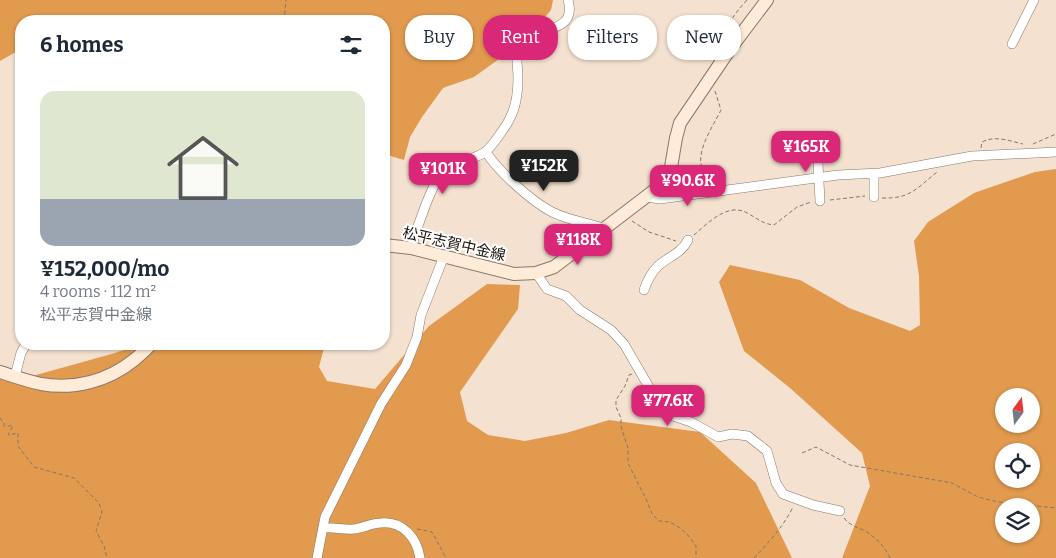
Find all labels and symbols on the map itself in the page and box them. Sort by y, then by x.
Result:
pin: ¥165K [771,130,841,173]
pin: ¥152K [509,150,579,192]
pin: ¥101K [408,152,478,195]
pin: ¥90.6K [647,164,729,207]
street label: 松平志賀中金線 [401,223,507,265]
pin: ¥118K [543,224,613,266]
pin: ¥77.6K [627,384,709,427]
north arrow [995,388,1040,432]

